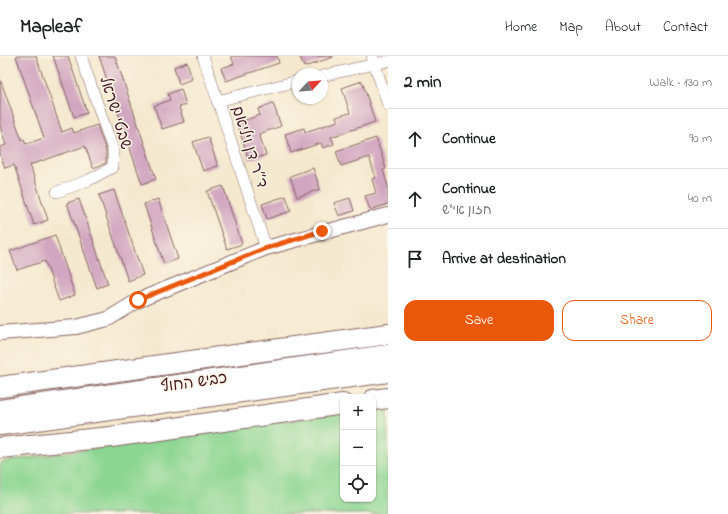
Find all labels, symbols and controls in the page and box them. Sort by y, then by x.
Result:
text: Mapleaf [20,14,82,41]
text: Home [505,17,537,38]
text: Map [559,17,583,38]
text: About [605,17,641,38]
text: Contact [663,17,708,38]
north arrow [292,68,328,104]
text: 2 min [404,70,441,95]
text: Walk · 130 m [649,73,712,92]
street label: שבטי ישראל [93,74,137,152]
street label: ד״ר דן ויליאם [224,103,274,191]
icon: ahead [404,128,426,150]
text: Continue [442,128,496,150]
text: 90 m [689,129,712,148]
text: Continue [442,178,496,200]
icon: ahead [404,188,426,210]
text: 40 m [688,189,712,208]
text: חזון אי"ש [442,201,492,220]
route end [313,222,331,240]
icon: arrive [404,248,426,270]
text: Arrive at destination [442,248,566,270]
route start [129,291,147,309]
button: Save [404,300,554,341]
button: Share [562,300,712,341]
street label: כביש החוף [159,366,229,400]
map controls [340,394,376,502]
button: + [340,394,376,430]
button: − [340,430,376,466]
button: locate [340,466,376,502]

